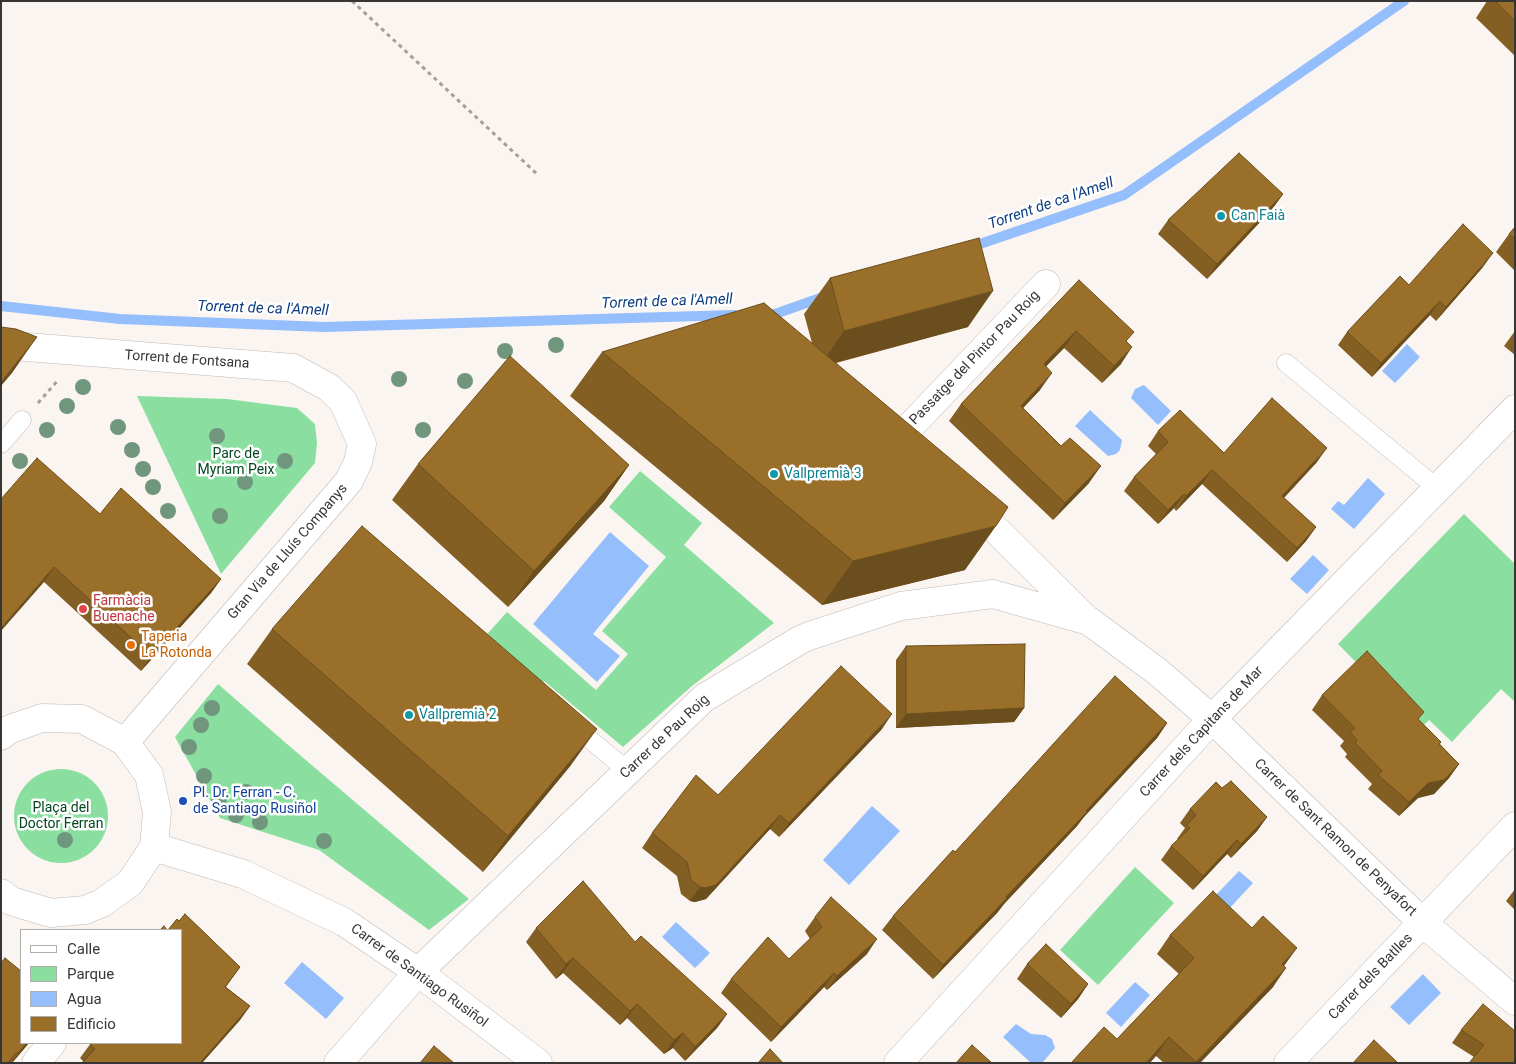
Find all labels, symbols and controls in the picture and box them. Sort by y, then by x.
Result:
water label: Torrent de ca l'Amell [986,174,1116,234]
place label: Can Faià [1231,208,1285,224]
marker: Can Faià [1215,210,1227,222]
street label: Passatge del Pintor Pau Roig [906,287,1044,429]
water label: Torrent de ca l'Amell [601,291,733,313]
water label: Torrent de ca l'Amell [197,298,329,320]
street label: Torrent de Fontsana [124,347,250,373]
park label: Parc de Myriam Peix [198,446,274,478]
place label: Vallpremià 3 [784,466,862,482]
marker: Vallpremià 3 [768,468,780,480]
street label: Gran Via de Lluís Companys [224,481,352,623]
place label: Farmàcia Buenache [93,593,155,626]
marker: Farmàcia Buenache [77,603,89,615]
place label: Taperia La Rotonda [141,629,212,662]
marker: Taperia La Rotonda [125,639,137,651]
street label: Carrer dels Capitans de Mar [1137,663,1267,801]
street label: Carrer de Pau Roig [617,691,713,783]
place label: Vallpremià 2 [419,707,497,723]
marker: Vallpremià 2 [403,709,415,721]
street label: Carrer de Sant Ramon de Penyafort [1250,756,1420,920]
place label: Pl. Dr. Ferran - C. de Santiago Rusiñol [193,785,316,818]
marker: Pl. Dr. Ferran - C. de Santiago Rusiñol [177,795,189,807]
park label: Plaça del Doctor Ferran [19,800,103,832]
street label: Carrer de Santiago Rusiñol [347,921,491,1031]
legend [20,929,182,1044]
street label: Carrer dels Batlles [1326,930,1416,1024]
text: Calle [67,940,100,958]
text: Parque [67,965,114,983]
text: Agua [67,990,102,1008]
text: Edificio [67,1015,116,1033]

